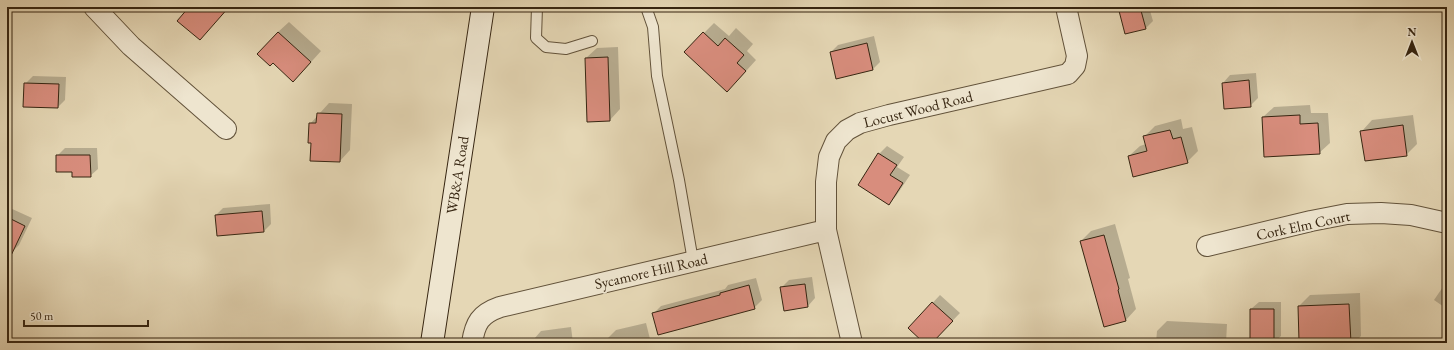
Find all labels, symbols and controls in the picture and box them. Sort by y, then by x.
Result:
north arrow [1392,22,1432,62]
text: N [1408,25,1417,39]
street label: Locust Wood Road [861,86,975,132]
street label: WB&A Road [441,134,473,215]
street label: Cork Elm Court [1254,206,1352,244]
street label: Sycamore Hill Road [593,249,710,293]
scale bar [24,302,148,328]
text: 50 m [30,308,54,324]

